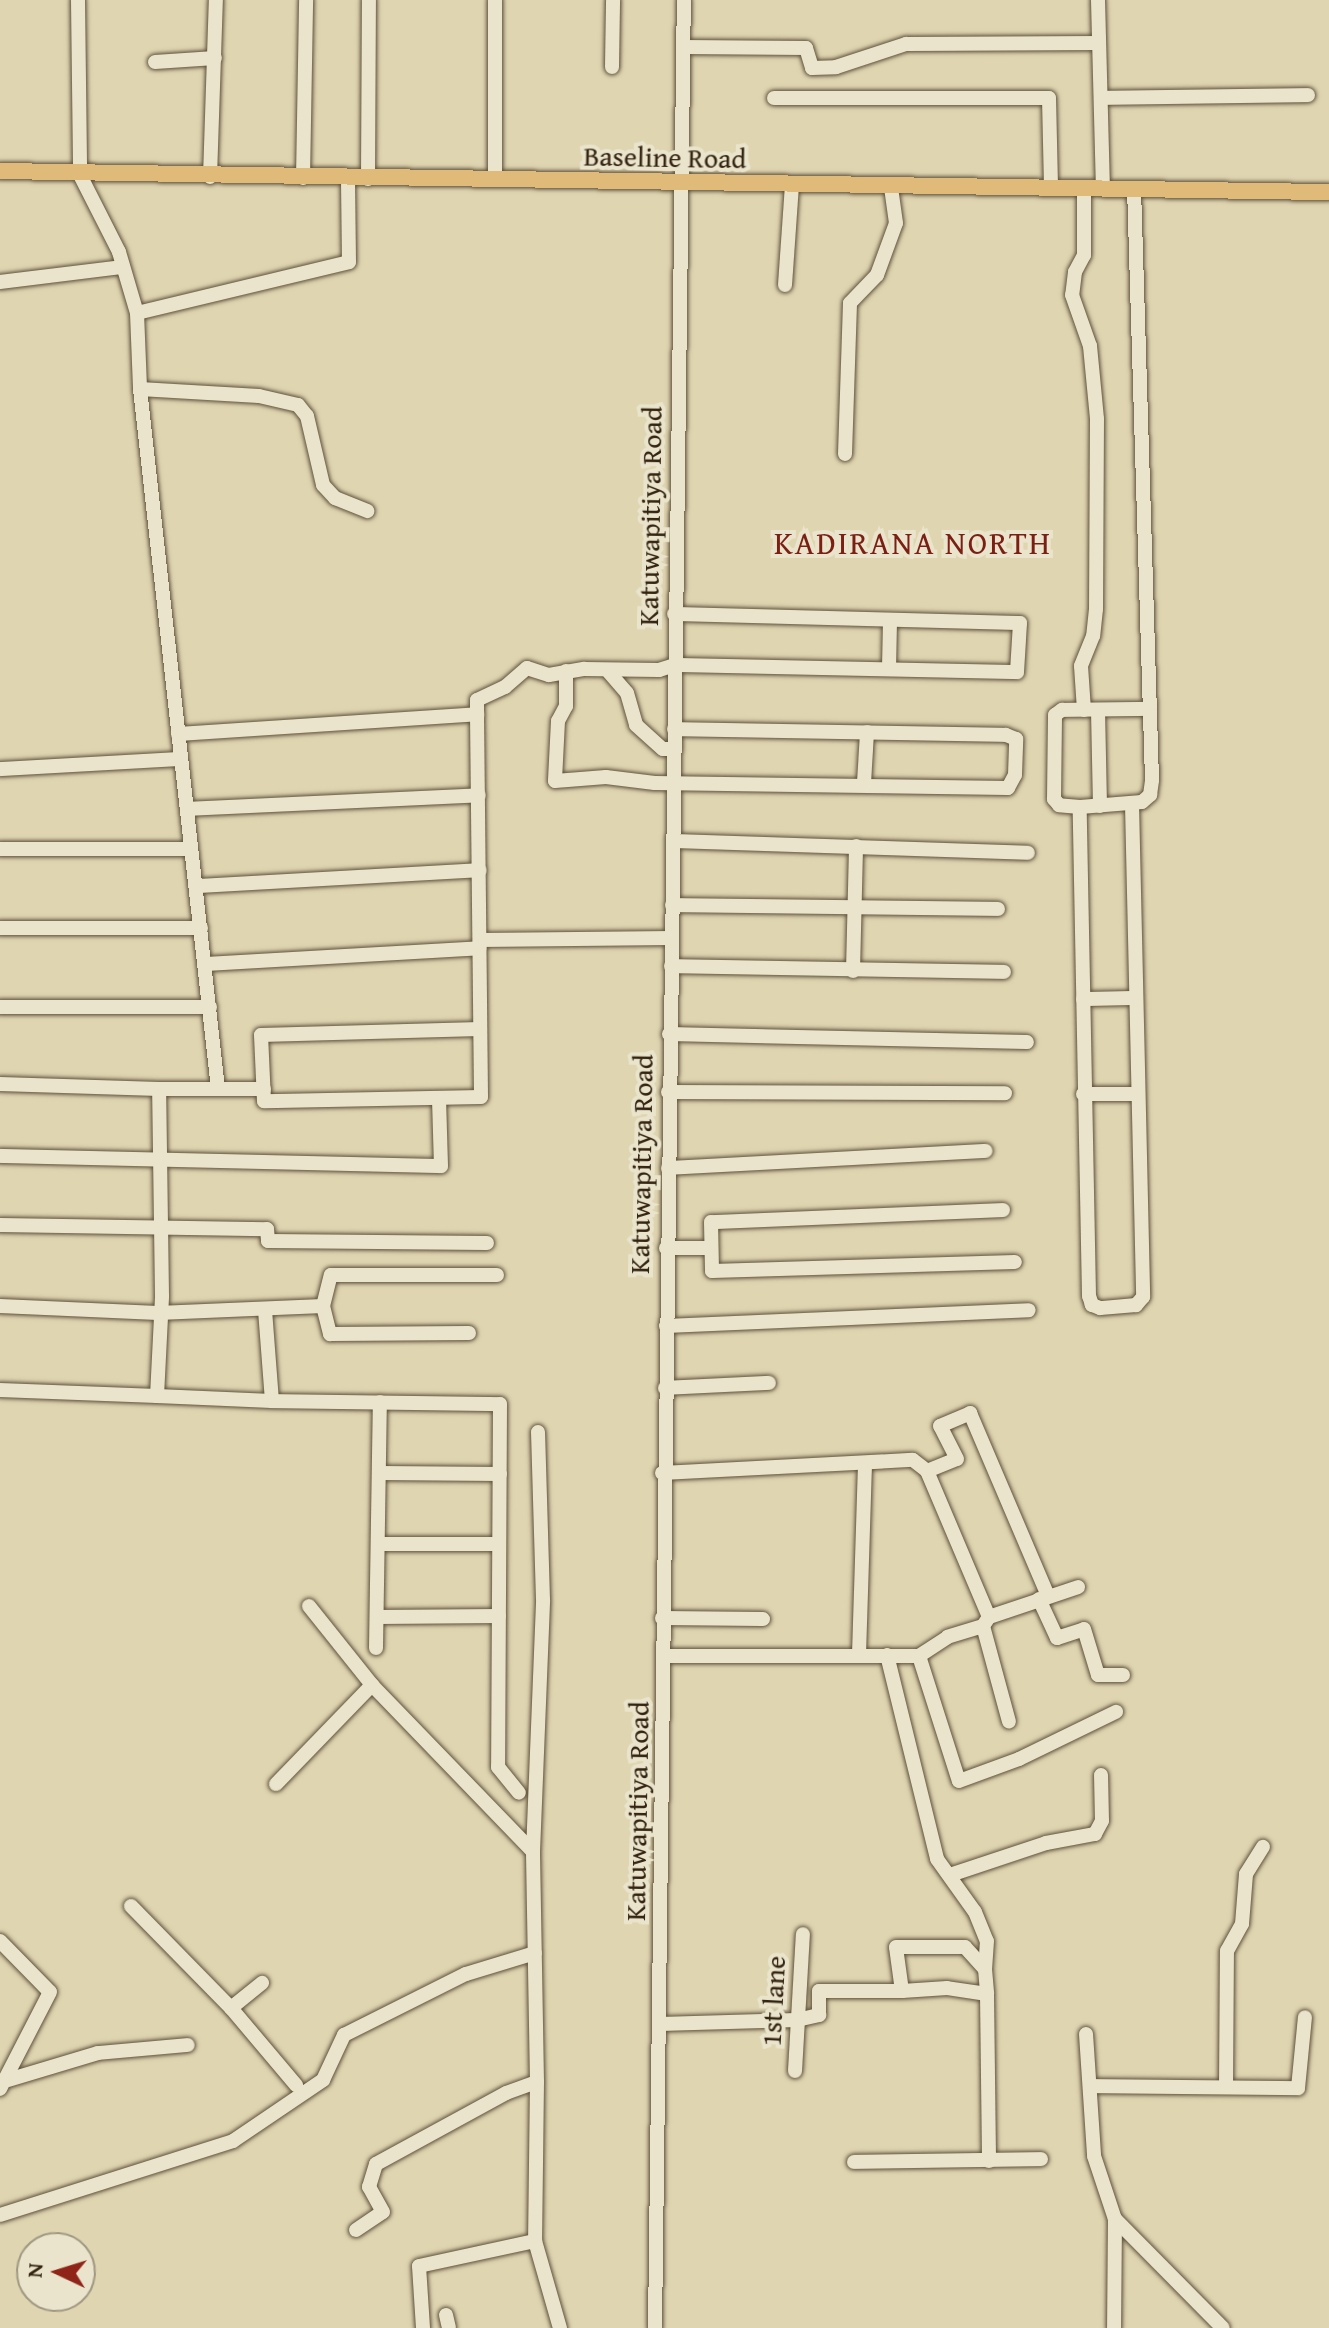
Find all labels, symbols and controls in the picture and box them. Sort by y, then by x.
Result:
street label: Baseline Road [583,139,747,175]
street label: Katuwapitiya Road [631,406,669,626]
district label: KADIRANA NORTH [774,524,1052,562]
street label: Katuwapitiya Road [622,1054,660,1274]
street label: Katuwapitiya Road [618,1701,656,1921]
street label: 1st lane [754,1955,792,2047]
north arrow [16,2232,96,2312]
text: N [18,2262,51,2279]

